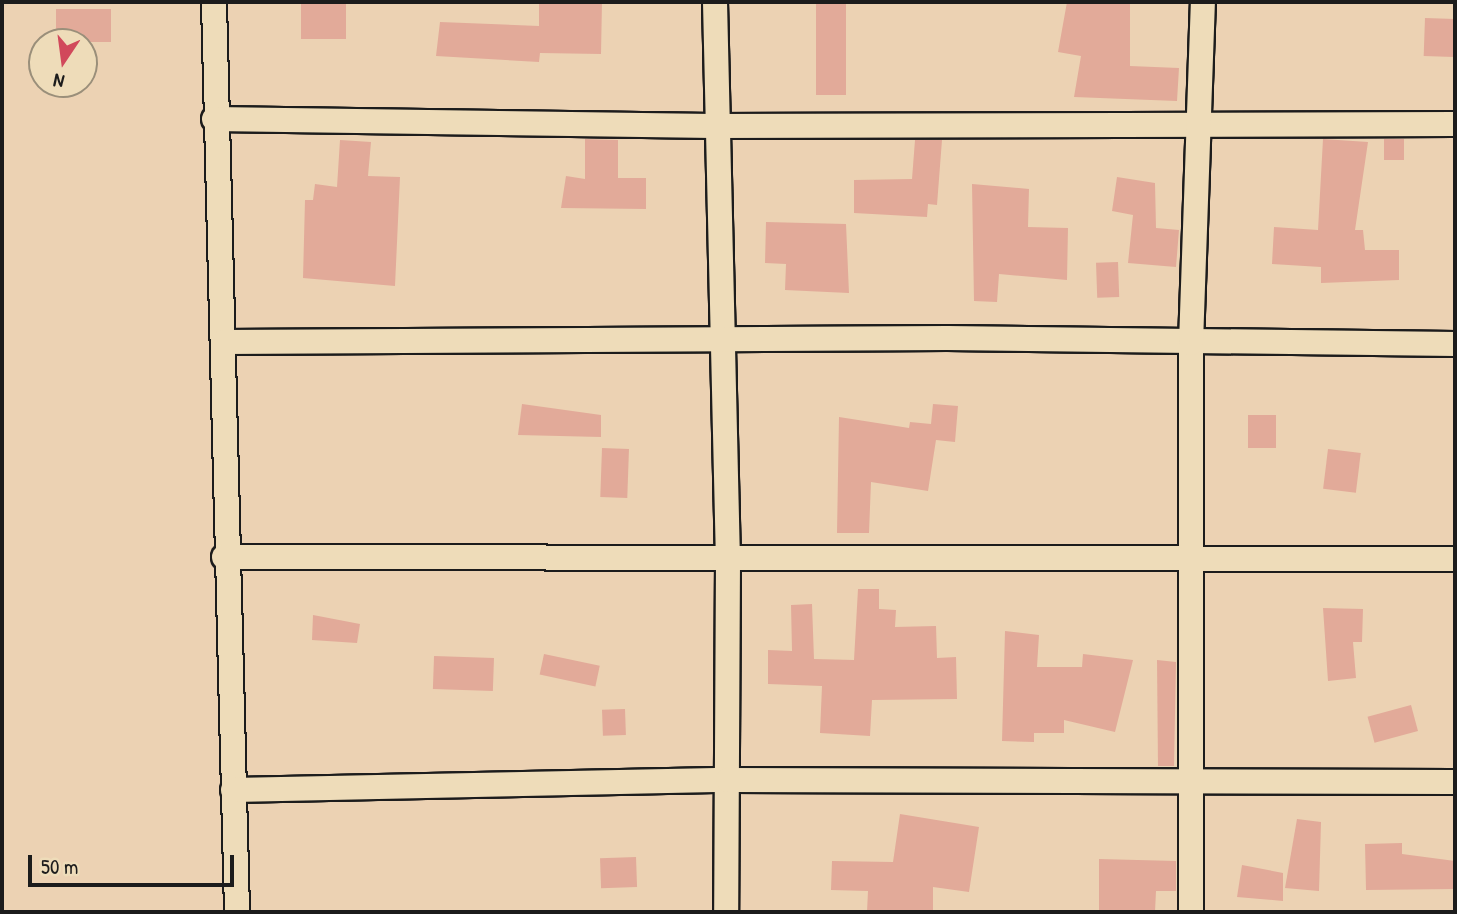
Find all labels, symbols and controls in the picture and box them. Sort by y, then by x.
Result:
north arrow [28,28,98,98]
text: N [51,68,67,95]
scale bar [32,841,238,885]
text: 50 m [41,852,78,881]

